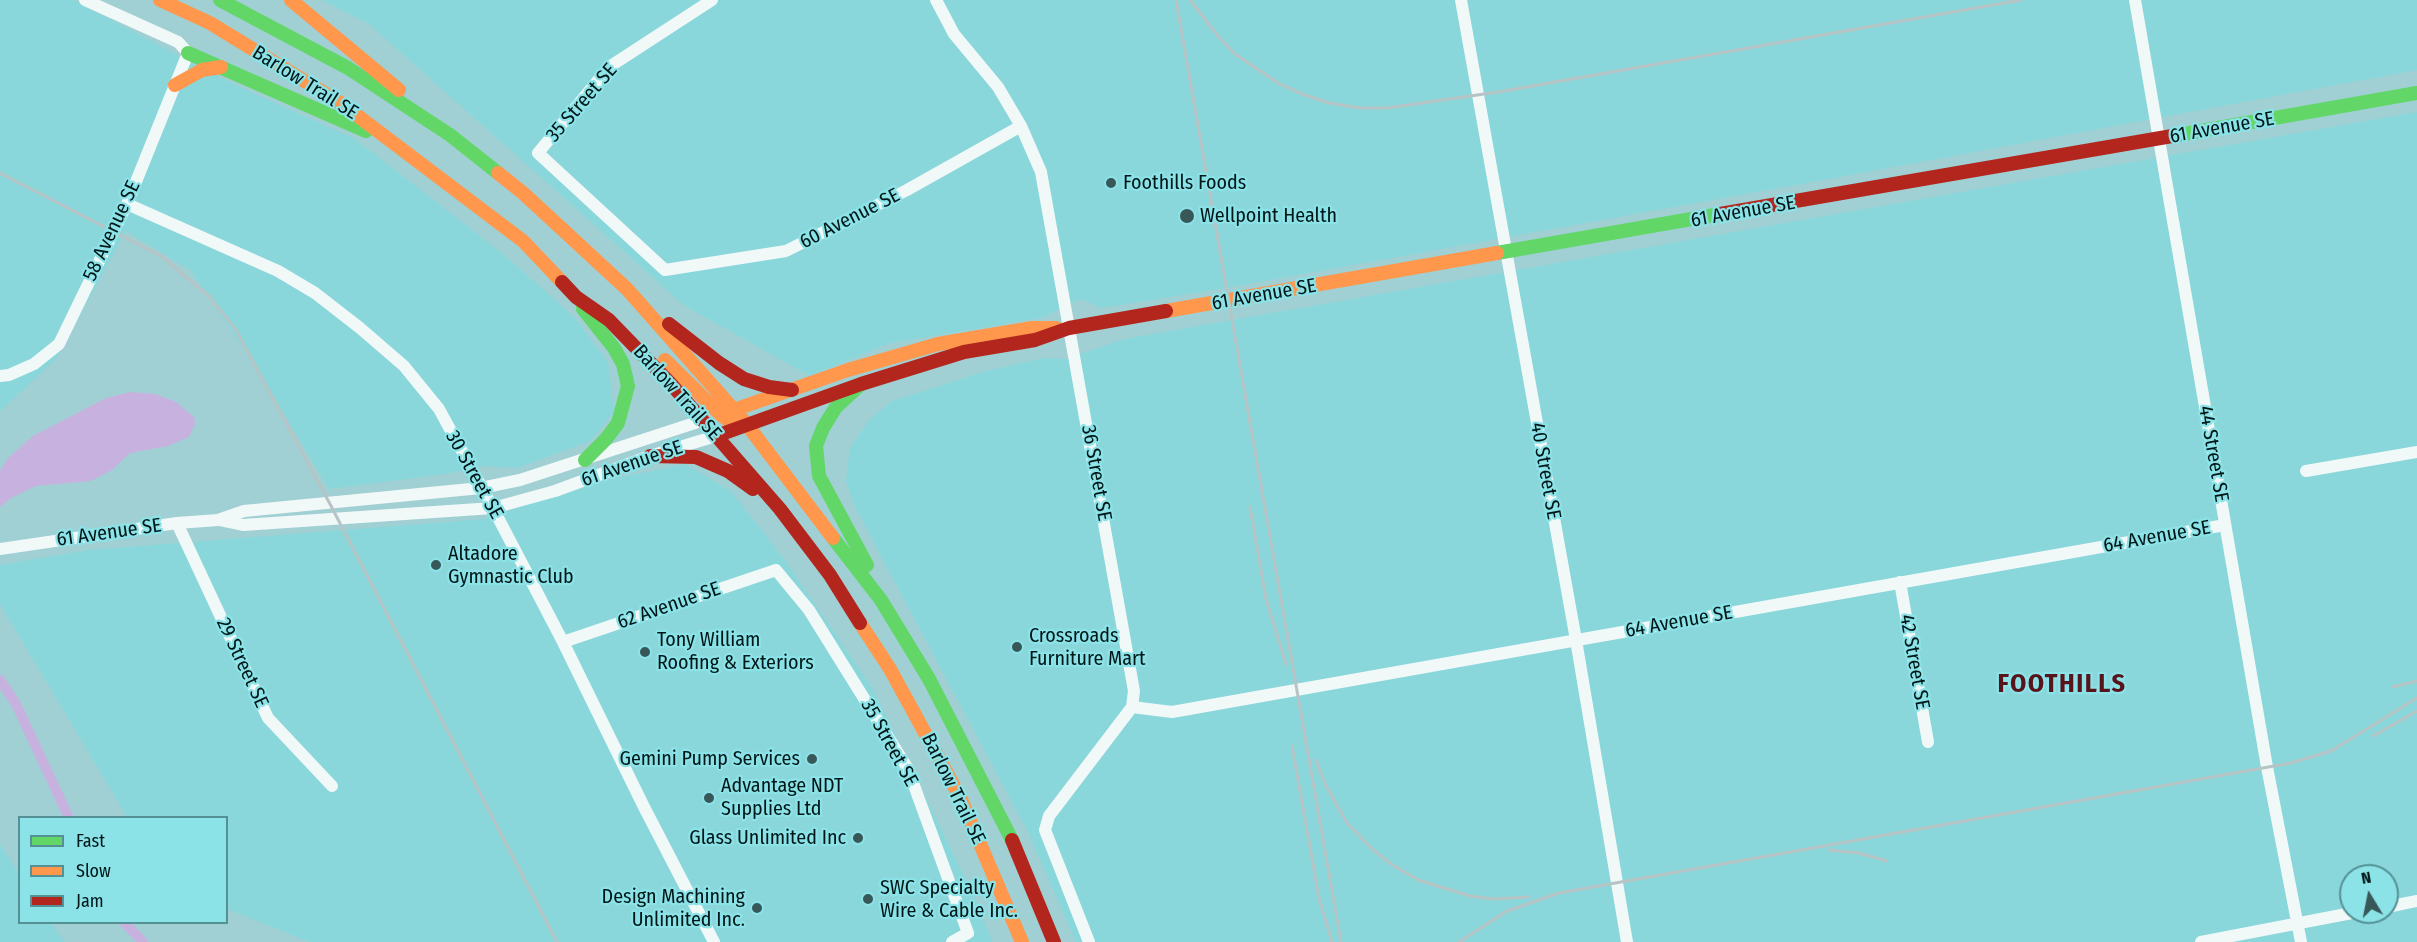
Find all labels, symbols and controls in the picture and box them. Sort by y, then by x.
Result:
street label: Barlow Trail SE [248,41,362,125]
street label: 35 Street SE [541,59,623,147]
street label: 61 Avenue SE [2168,107,2276,149]
place label: Foothills Foods [1123,171,1246,195]
marker: Foothills Foods [1104,176,1118,190]
street label: 58 Avenue SE [78,177,146,285]
street label: 60 Avenue SE [796,184,904,254]
street label: 61 Avenue SE [1689,191,1797,233]
place label: Wellpoint Health [1200,204,1337,228]
marker: Wellpoint Health [1178,207,1196,225]
street label: 61 Avenue SE [1210,274,1318,316]
street label: Barlow Trail SE [628,340,726,446]
street label: 44 Street SE [2193,404,2233,504]
street label: 40 Street SE [1525,421,1565,521]
street label: 36 Street SE [1076,423,1116,523]
street label: 30 Street SE [440,427,508,523]
street label: 61 Avenue SE [578,435,686,493]
street label: 61 Avenue SE [55,514,163,552]
street label: 64 Avenue SE [2102,516,2212,558]
place label: Altadore Gymnastic Club [448,542,574,589]
marker: Altadore Gymnastic Club [429,558,443,572]
street label: 62 Avenue SE [614,577,724,635]
street label: 64 Avenue SE [1624,601,1734,643]
street label: 42 Street SE [1894,613,1934,711]
street label: 29 Street SE [211,614,273,712]
place label: Crossroads Furniture Mart [1029,624,1146,671]
place label: Tony William Roofing & Exteriors [657,628,814,675]
marker: Crossroads Furniture Mart [1010,640,1024,654]
marker: Tony William Roofing & Exteriors [638,645,652,659]
district label: FOOTHILLS [1997,669,2127,701]
street label: 35 Street SE [855,695,923,791]
street label: Barlow Trail SE [916,730,990,848]
place label: Gemini Pump Services [619,747,800,771]
marker: Gemini Pump Services [805,752,819,766]
place label: Advantage NDT Supplies Ltd [721,774,843,821]
marker: Advantage NDT Supplies Ltd [702,791,716,805]
legend [18,816,228,924]
place label: Glass Unlimited Inc [689,826,846,850]
text: Fast [76,830,105,852]
marker: Glass Unlimited Inc [851,831,865,845]
text: Slow [76,860,111,882]
north arrow [2339,864,2399,924]
text: N [2360,868,2373,888]
place label: SWC Specialty Wire & Cable Inc. [880,876,1018,923]
place label: Design Machining Unlimited Inc. [602,885,745,932]
text: Jam [76,890,104,912]
marker: SWC Specialty Wire & Cable Inc. [861,892,875,906]
marker: Design Machining Unlimited Inc. [750,901,764,915]

